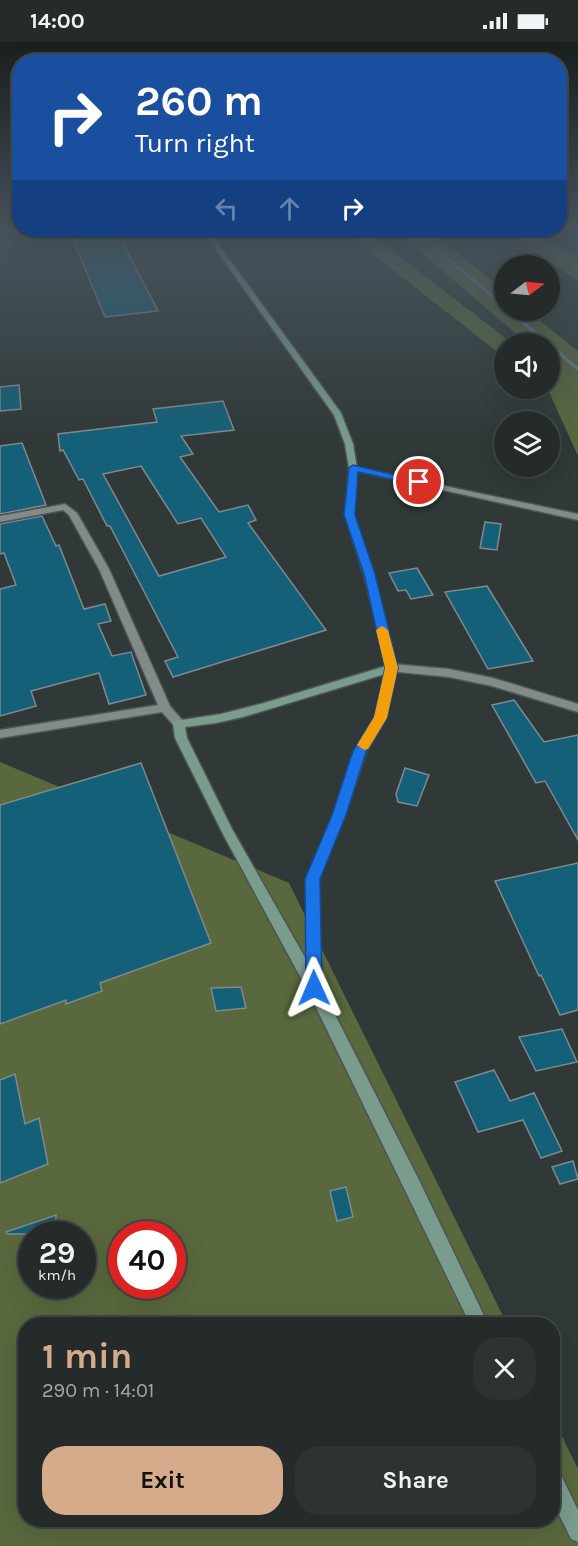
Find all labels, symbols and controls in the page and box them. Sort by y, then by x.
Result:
text: 14:00 [30,8,85,34]
text: 260 m [135,76,263,126]
icon: right [36,78,114,156]
text: Turn right [135,127,255,159]
icon: left [210,192,243,225]
icon: ahead [273,192,306,225]
icon: right [336,192,369,225]
north arrow [494,255,560,321]
map controls [494,255,560,477]
button: sound [494,333,560,399]
button: layers [494,411,560,477]
pin [393,456,444,507]
icon: arrive [402,465,435,498]
position arrow [282,956,346,1020]
speed limit sign: 40 [108,1221,186,1299]
text: 29 [39,1235,75,1271]
text: km/h [38,1266,76,1284]
text: 1 min [42,1335,132,1377]
button: close [473,1337,536,1400]
text: 290 m · 14:01 [42,1379,154,1402]
button: Exit [42,1446,283,1515]
button: Share [295,1446,536,1515]

